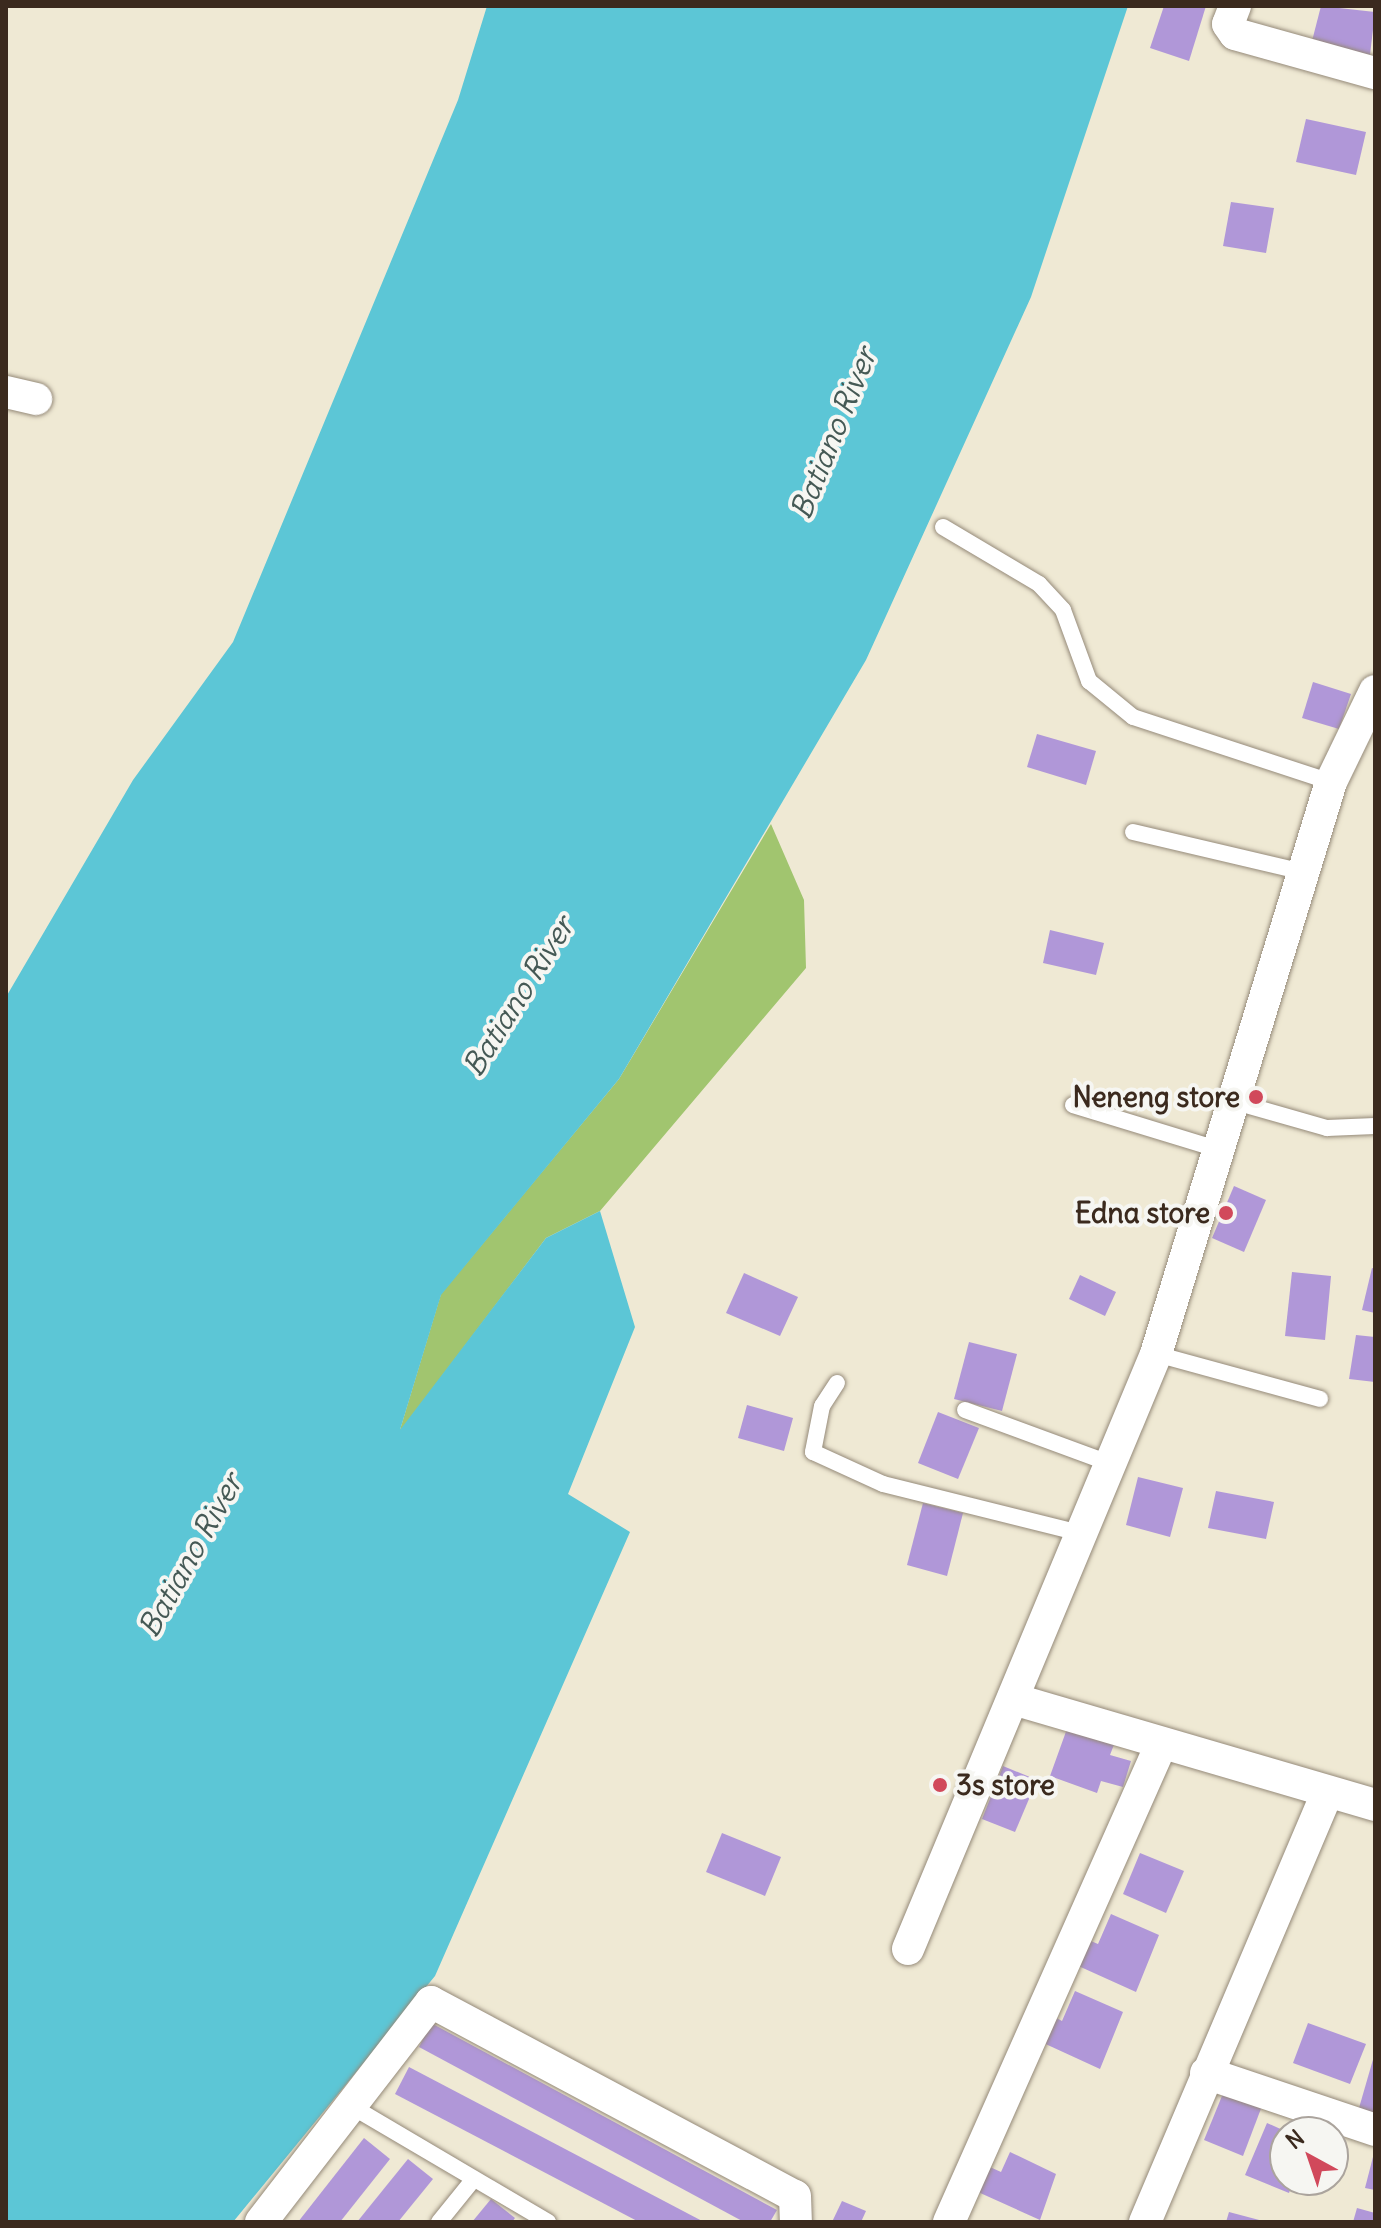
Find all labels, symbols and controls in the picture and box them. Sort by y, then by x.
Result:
water label: Batiano River [782,342,884,524]
water label: Batiano River [455,910,581,1082]
place label: Neneng store [1072,1080,1240,1114]
marker: Neneng store [1247,1088,1265,1106]
place label: Edna store [1075,1196,1210,1230]
marker: Edna store [1217,1204,1235,1222]
water label: Batiano River [130,1467,250,1643]
place label: 3s store [956,1768,1055,1802]
marker: 3s store [931,1776,949,1794]
north arrow [1269,2116,1349,2196]
text: N [1280,2124,1310,2155]

